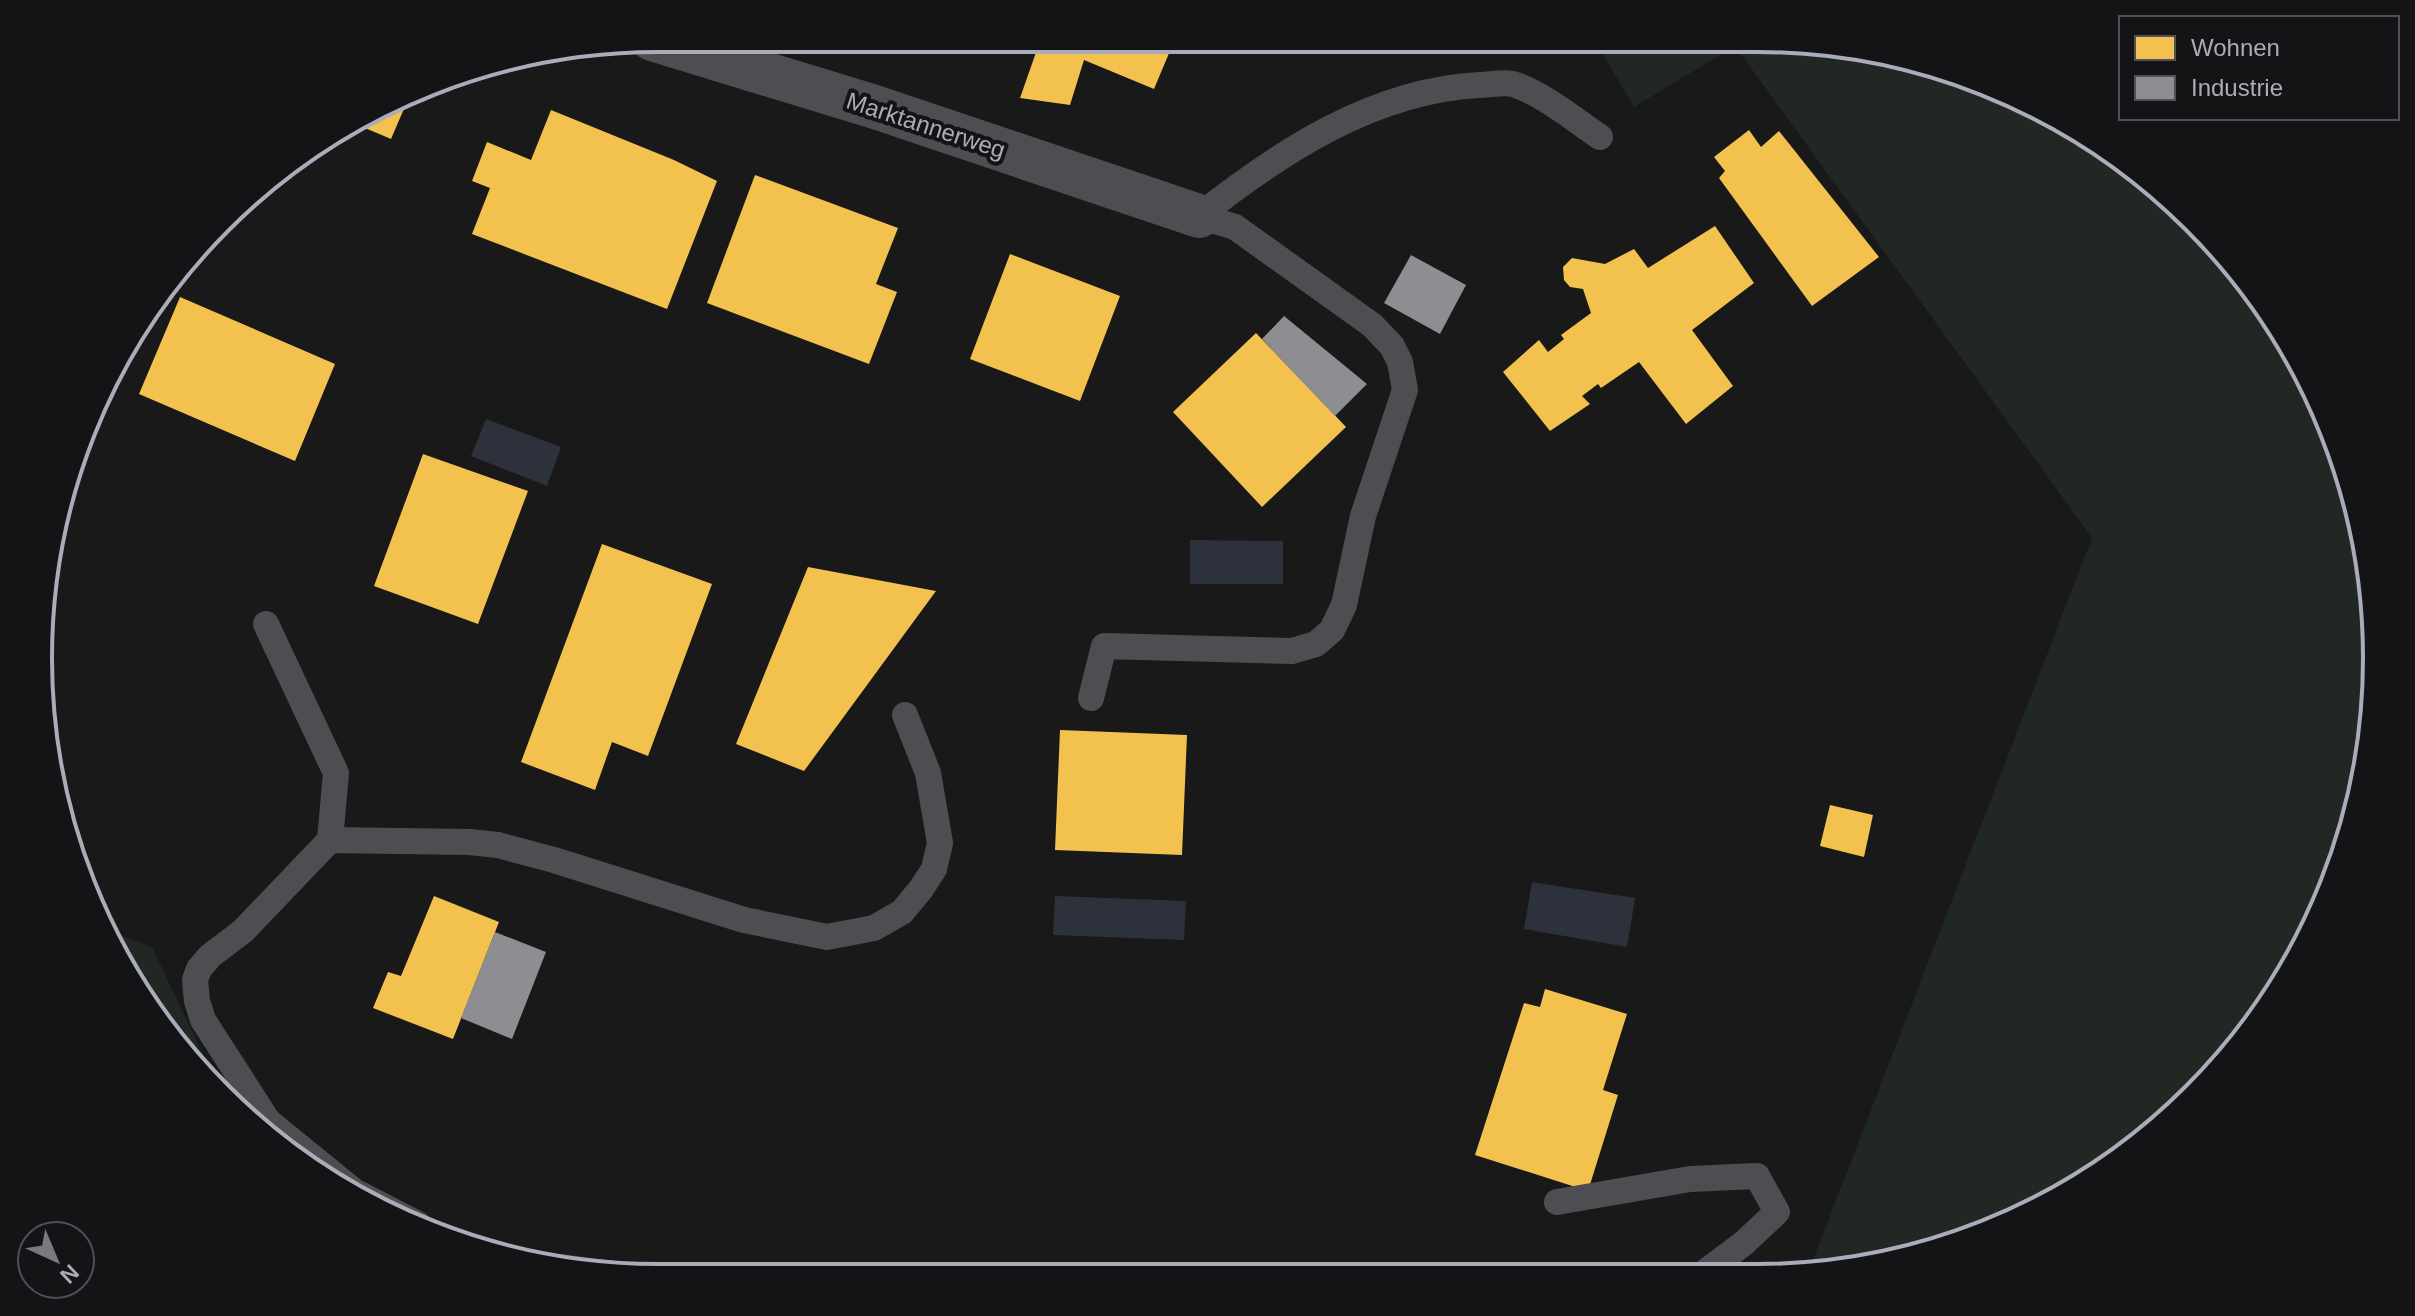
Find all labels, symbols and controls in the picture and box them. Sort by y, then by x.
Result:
legend [2119,16,2399,120]
text: Wohnen [2191,34,2280,61]
text: Industrie [2191,74,2283,101]
street label: Marktannerweg [843,87,1009,163]
north arrow [16,1220,96,1300]
text: N [55,1260,84,1289]

